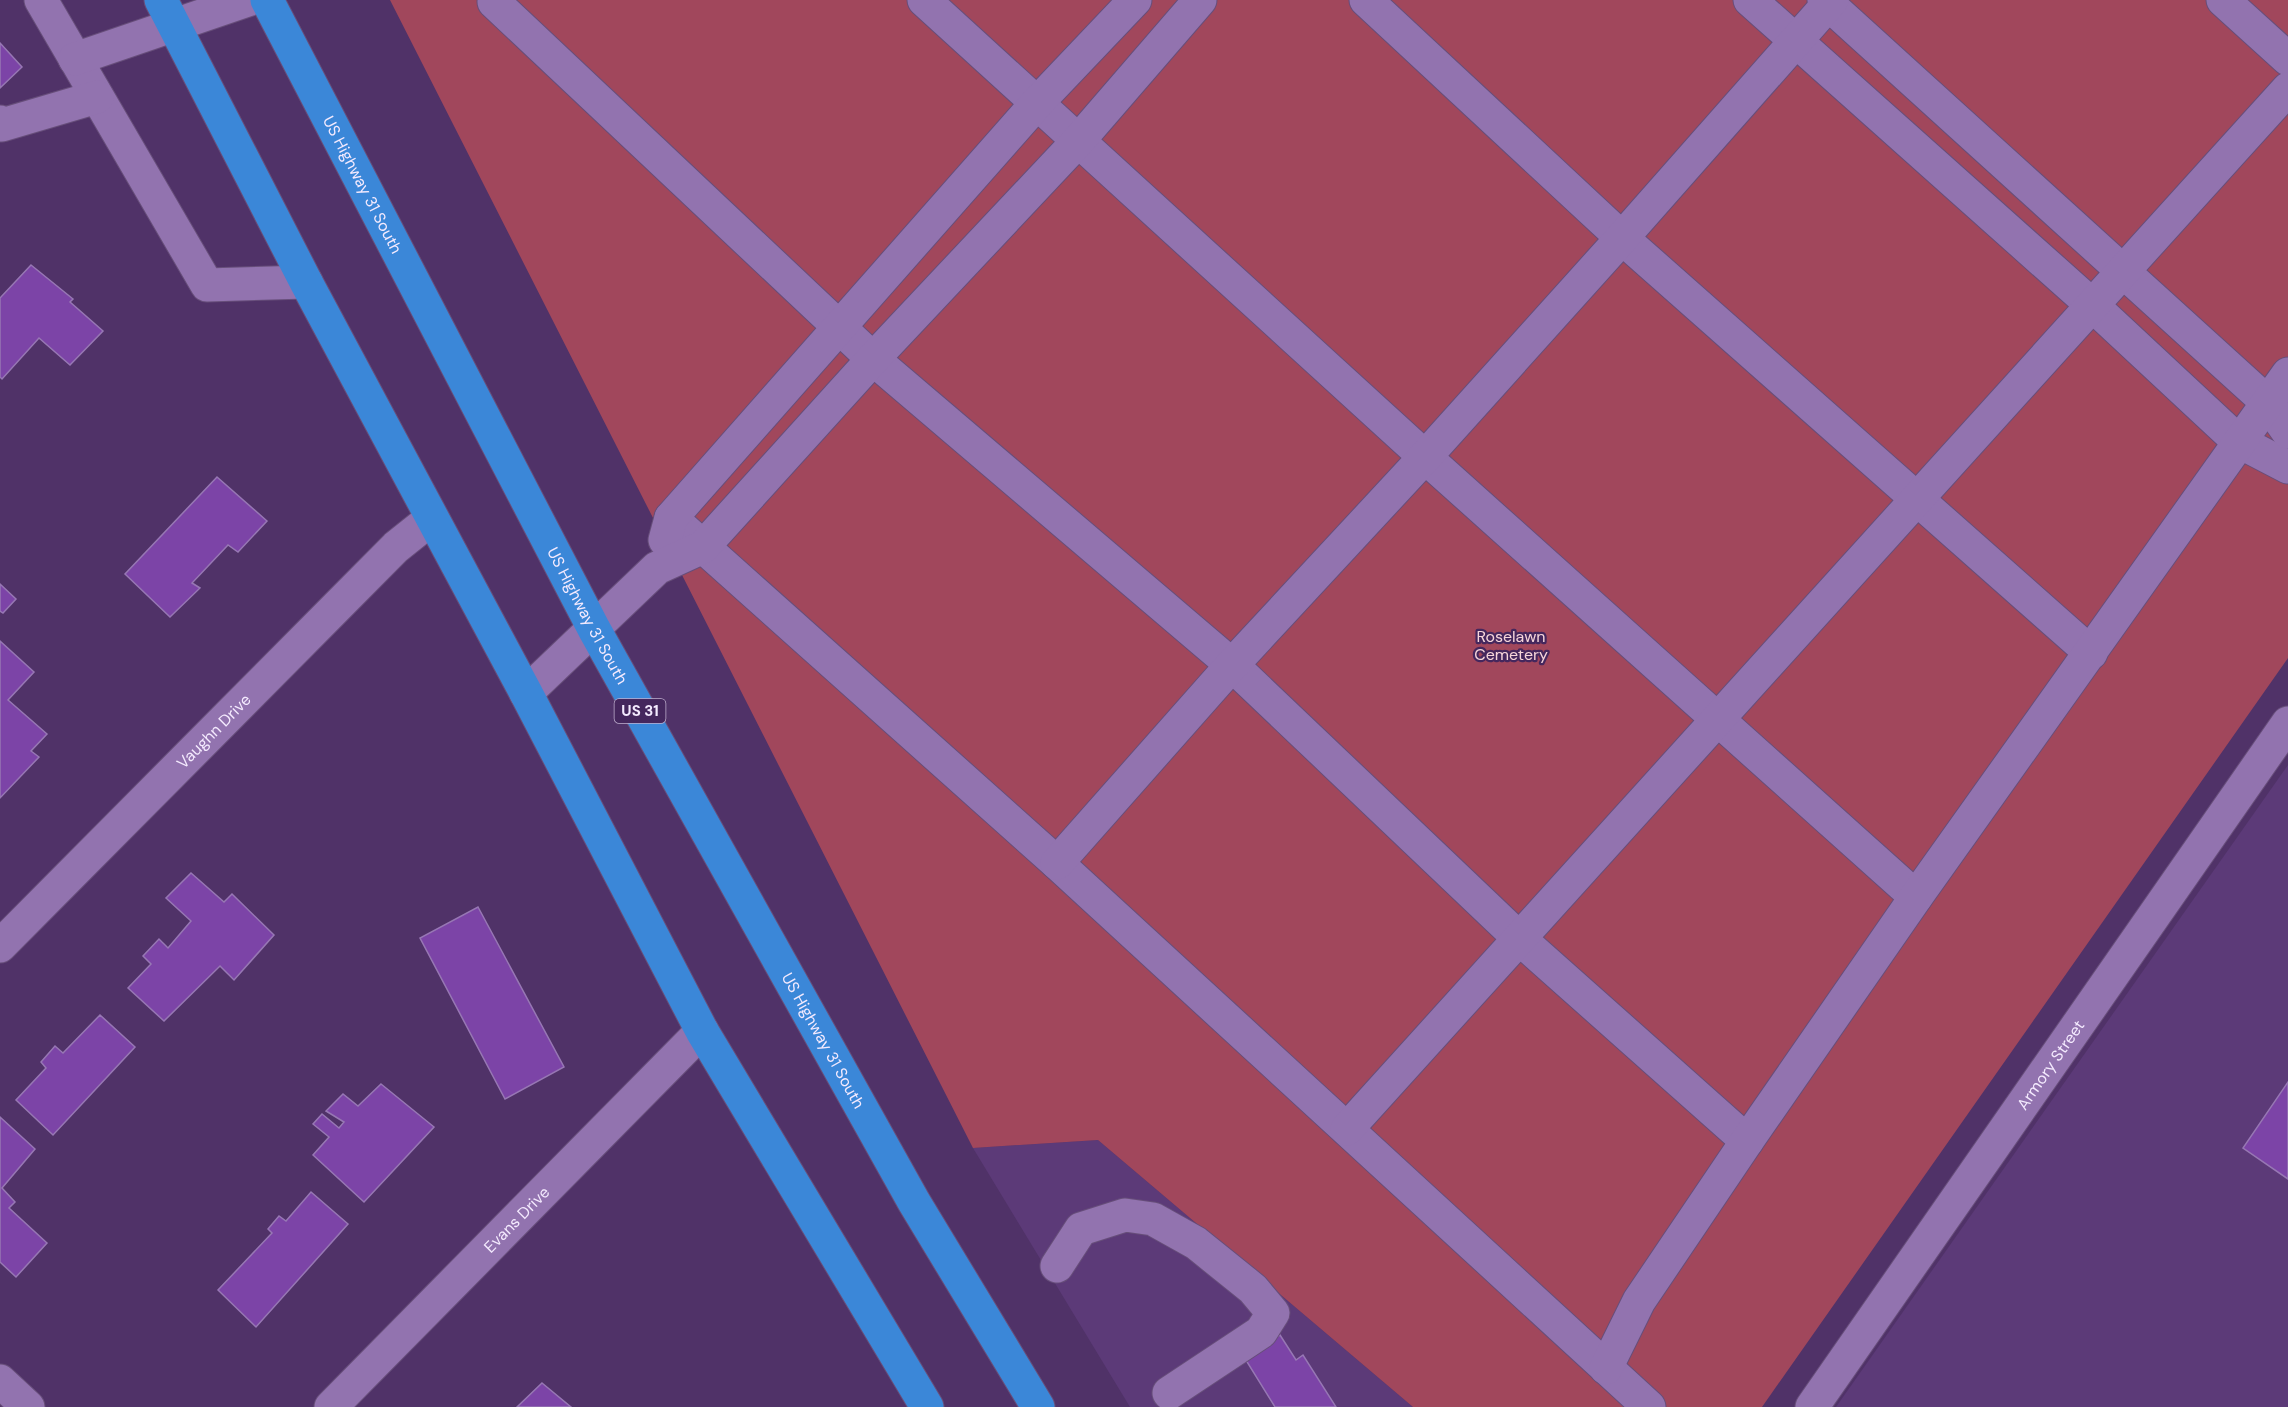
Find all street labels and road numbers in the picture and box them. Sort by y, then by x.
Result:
street label: US Highway 31 South [318,112,407,257]
street label: US Highway 31 South [543,543,633,688]
street label: Vaughn Drive [172,689,255,773]
road number: US 31 [614,699,666,723]
street label: US Highway 31 South [777,969,870,1112]
street label: Armory Street [2012,1016,2089,1114]
street label: Evans Drive [479,1181,554,1257]

